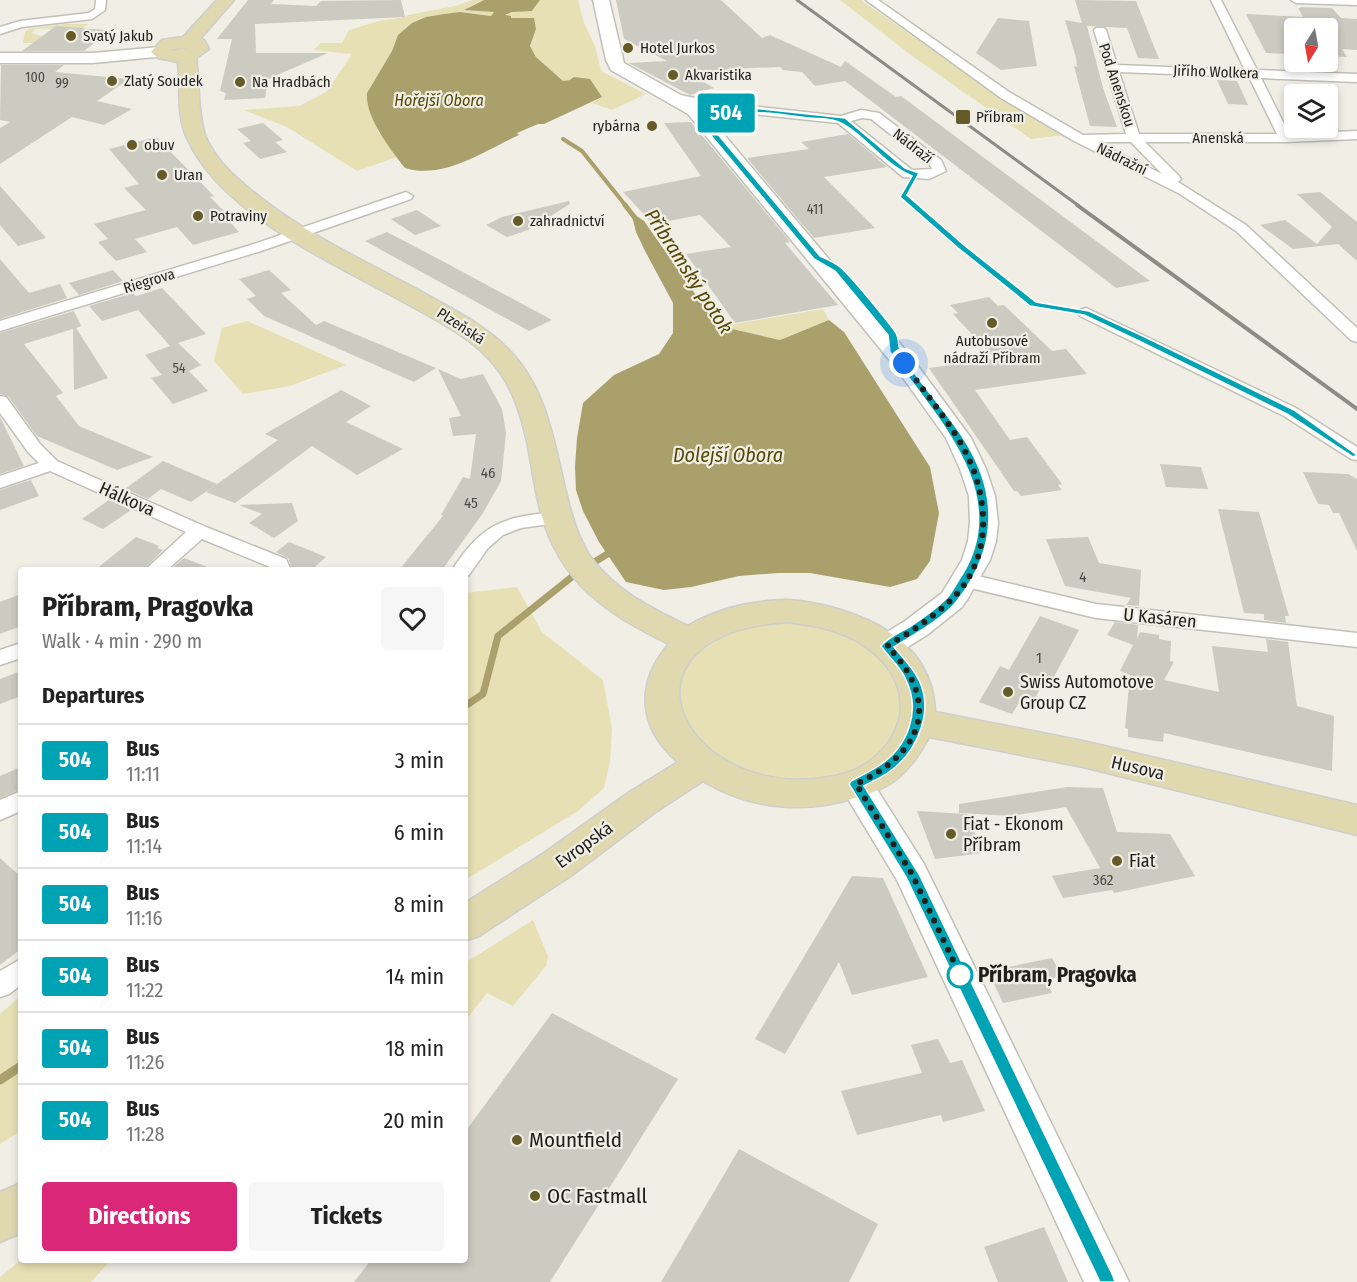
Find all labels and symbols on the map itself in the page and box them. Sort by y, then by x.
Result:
north arrow [1284,18,1338,72]
place label: Svatý Jakub [83,27,153,45]
marker: Svatý Jakub [64,29,78,43]
place label: Hotel Jurkos [640,39,715,57]
marker: Hotel Jurkos [621,41,635,55]
street label: Pod Anenskou [1095,41,1139,129]
street label: Jiřího Wolkera [1173,62,1259,82]
place label: Akvaristika [685,66,752,84]
marker: Akvaristika [666,68,680,82]
house number: 100 [25,69,45,86]
place label: Zlatý Soudek [124,72,203,90]
place label: Na Hradbách [252,73,331,91]
marker: Zlatý Soudek [105,74,119,88]
house number: 99 [55,75,69,92]
marker: Na Hradbách [233,75,247,89]
water label: Hořejší Obora [394,91,484,110]
line badge: 504 [692,94,760,132]
marker: Příbram [954,108,972,126]
place label: Příbram [976,108,1024,126]
place label: rybárna [592,117,640,135]
marker: rybárna [645,119,659,133]
street label: Nádraží [889,125,937,167]
street label: Anenská [1192,129,1244,147]
place label: obuv [144,136,175,154]
marker: obuv [125,138,139,152]
street label: Nádražní [1094,139,1151,179]
place label: Uran [174,166,203,184]
marker: Uran [155,168,169,182]
house number: 411 [807,201,823,218]
water label: Příbramský potok [640,204,738,338]
place label: Potraviny [210,207,267,225]
marker: Potraviny [191,209,205,223]
place label: zahradnictví [530,212,605,230]
marker: zahradnictví [511,214,525,228]
street label: Riegrova [121,265,177,297]
street label: Plzeňská [434,304,488,348]
marker: Autobusové nádraží Příbram [985,316,999,330]
place label: Autobusové nádraží Příbram [943,332,1041,367]
your location [889,348,919,378]
house number: 54 [172,360,186,377]
water label: Dolejší Obora [673,443,783,467]
house number: 46 [481,464,495,482]
street label: Hálkova [96,477,158,521]
house number: 45 [464,494,478,512]
house number: 4 [1079,568,1087,586]
street label: U Kasáren [1122,603,1198,633]
house number: 1 [1036,649,1042,667]
place label: Swiss Automotove Group CZ [1020,671,1154,714]
marker: Swiss Automotove Group CZ [1001,685,1015,699]
street label: Husova [1109,751,1167,785]
place label: Fiat - Ekonom Příbram [963,813,1064,856]
street label: Evropská [551,817,617,873]
marker: Fiat - Ekonom Příbram [944,827,958,841]
place label: Fiat [1129,850,1156,872]
marker: Fiat [1110,854,1124,868]
house number: 362 [1093,871,1114,889]
marker: Příbram, Pragovka [947,962,973,988]
place label: Příbram, Pragovka [978,962,1137,988]
place label: Mountfield [529,1127,622,1153]
marker: Mountfield [510,1133,524,1147]
place label: OC Fastmall [547,1183,647,1209]
marker: OC Fastmall [528,1189,542,1203]

